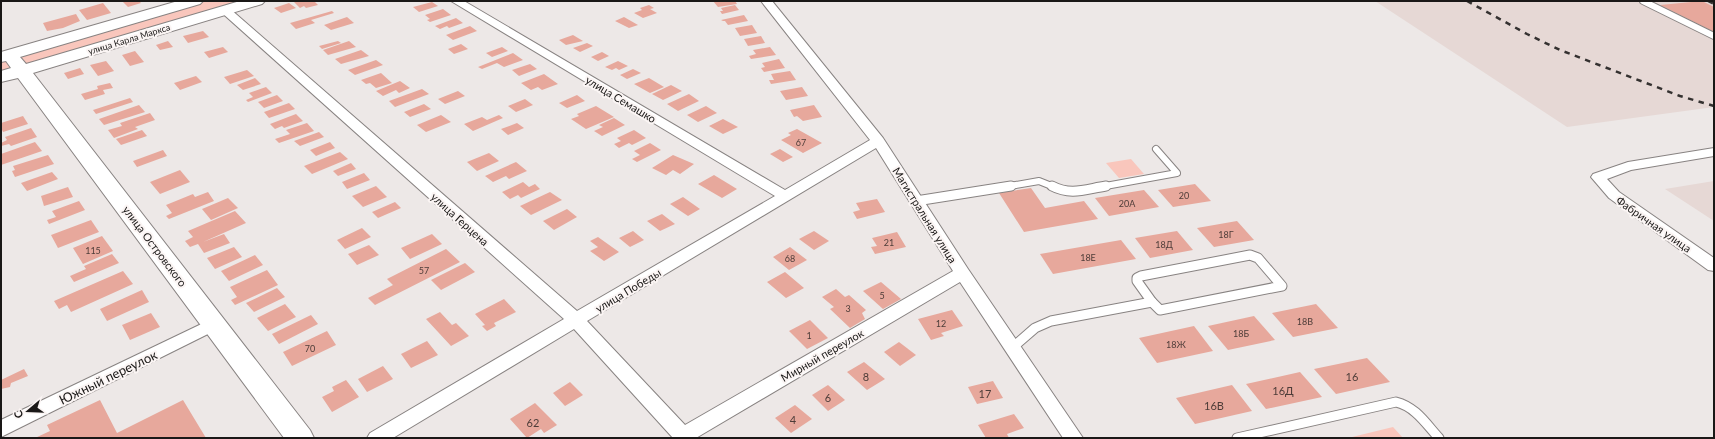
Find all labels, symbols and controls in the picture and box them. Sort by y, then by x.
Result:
street label: улица Карла Маркса [87,21,171,57]
street label: улица Семашко [583,73,659,125]
house number: 67 [796,137,806,148]
street label: Магистральная улица [890,165,960,265]
street label: улица Герцена [429,190,491,248]
house number: 20 [1179,190,1189,201]
street label: Фабричная улица [1614,193,1694,255]
house number: 20А [1119,198,1136,209]
street label: улица Островского [120,203,190,289]
house number: 18Г [1218,229,1234,240]
house number: 21 [884,237,894,248]
house number: 18Д [1155,239,1173,250]
house number: 115 [85,245,101,256]
house number: 18Е [1080,252,1096,263]
house number: 68 [785,253,795,264]
house number: 57 [419,265,429,276]
street label: улица Победы [593,265,663,315]
house number: 5 [879,290,885,301]
house number: 3 [845,303,851,314]
house number: 18В [1297,316,1313,327]
house number: 12 [936,318,946,329]
street label: Мирный переулок [778,326,866,384]
house number: 18Б [1233,328,1249,339]
house number: 1 [806,330,812,341]
house number: 18Ж [1166,339,1187,350]
house number: 70 [305,343,315,354]
street label: Южный переулок [56,346,160,408]
house number: 8 [863,370,869,383]
house number: 16 [1346,370,1358,383]
house number: 16Д [1272,384,1294,397]
house number: 17 [979,387,991,400]
north arrow [8,391,48,431]
house number: 6 [825,391,831,404]
house number: 16В [1204,399,1224,412]
text: С [11,408,25,420]
house number: 4 [790,413,797,426]
house number: 62 [527,416,539,429]

